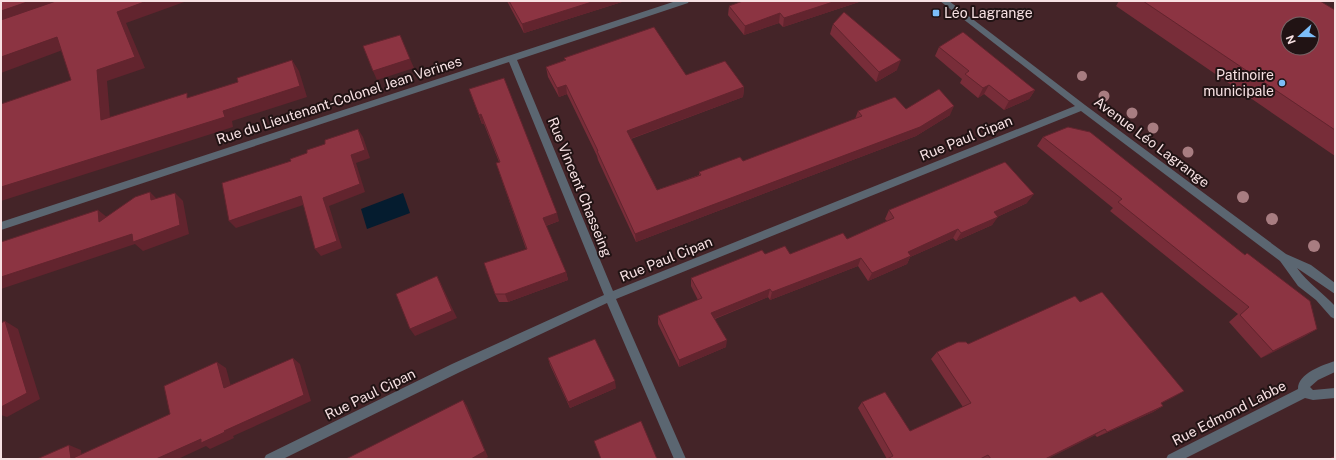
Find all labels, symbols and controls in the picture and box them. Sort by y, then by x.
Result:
place label: Léo Lagrange [944,5,1033,21]
marker: Léo Lagrange [931,8,941,18]
north arrow [1280,16,1320,56]
text: N [1284,33,1298,46]
street label: Rue du Lieutenant-Colonel Jean Verines [214,53,464,147]
place label: Patinoire municipale [1203,67,1274,99]
marker: Patinoire municipale [1277,78,1287,88]
street label: Avenue Léo Lagrange [1091,93,1213,191]
street label: Rue Paul Cipan [917,112,1015,164]
street label: Rue Vincent Chasseing [545,115,615,259]
street label: Rue Paul Cipan [617,233,715,285]
street label: Rue Paul Cipan [322,365,418,423]
street label: Rue Edmond Labbe [1169,377,1289,449]

